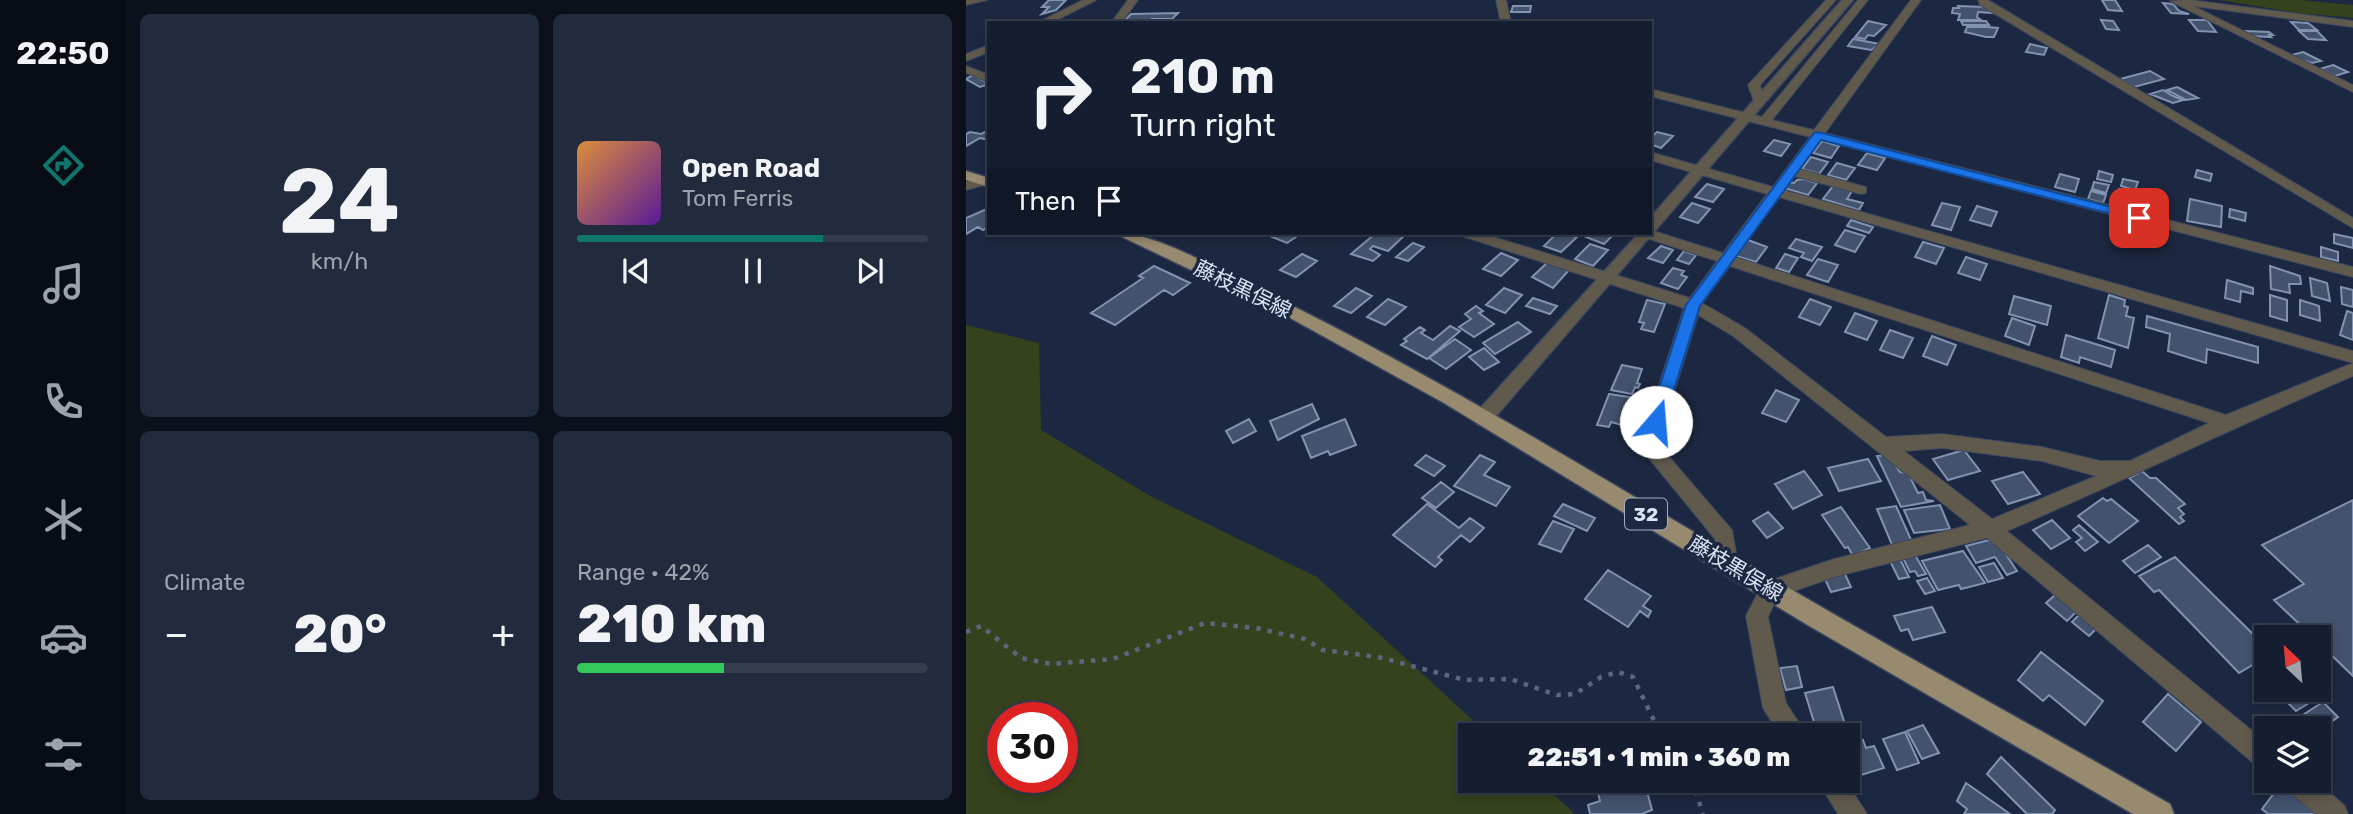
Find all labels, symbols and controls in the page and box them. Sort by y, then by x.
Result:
text: 22:50 [16,34,110,72]
text: 210 m [1130,47,1275,105]
icon: right [1015,49,1106,140]
text: Turn right [1130,106,1275,144]
icon: directions [39,141,88,190]
text: 24 [279,147,400,255]
text: Open Road [682,153,820,184]
icon: arrive [1090,182,1128,220]
text: Tom Ferris [682,184,793,212]
text: Then [1015,186,1076,217]
pin [2109,188,2169,248]
icon: arrive [2120,199,2158,237]
text: km/h [311,247,368,275]
icon: previous [617,252,655,290]
icon: pause [734,252,772,290]
icon: next [851,252,889,290]
street label: 藤枝黒俣線 [1190,255,1296,323]
icon: music [39,259,88,308]
icon: phone [39,377,88,426]
position arrow [1619,385,1693,459]
icon: climate [39,495,88,544]
road number: 32 [1625,499,1667,530]
street label: 藤枝黒俣線 [1685,530,1787,606]
text: Range · 42% [577,558,709,586]
text: Climate [164,568,245,596]
text: 210 km [577,593,767,655]
text: 20° [293,603,387,665]
text: − [164,611,189,657]
text: + [491,611,515,657]
icon: car [39,613,88,662]
north arrow [2254,625,2331,702]
map controls [2254,625,2331,793]
speed limit sign: 30 [987,702,1078,793]
button: layers [2254,716,2331,793]
icon: filters [39,730,88,779]
text: 22:51 · 1 min · 360 m [1528,742,1790,773]

